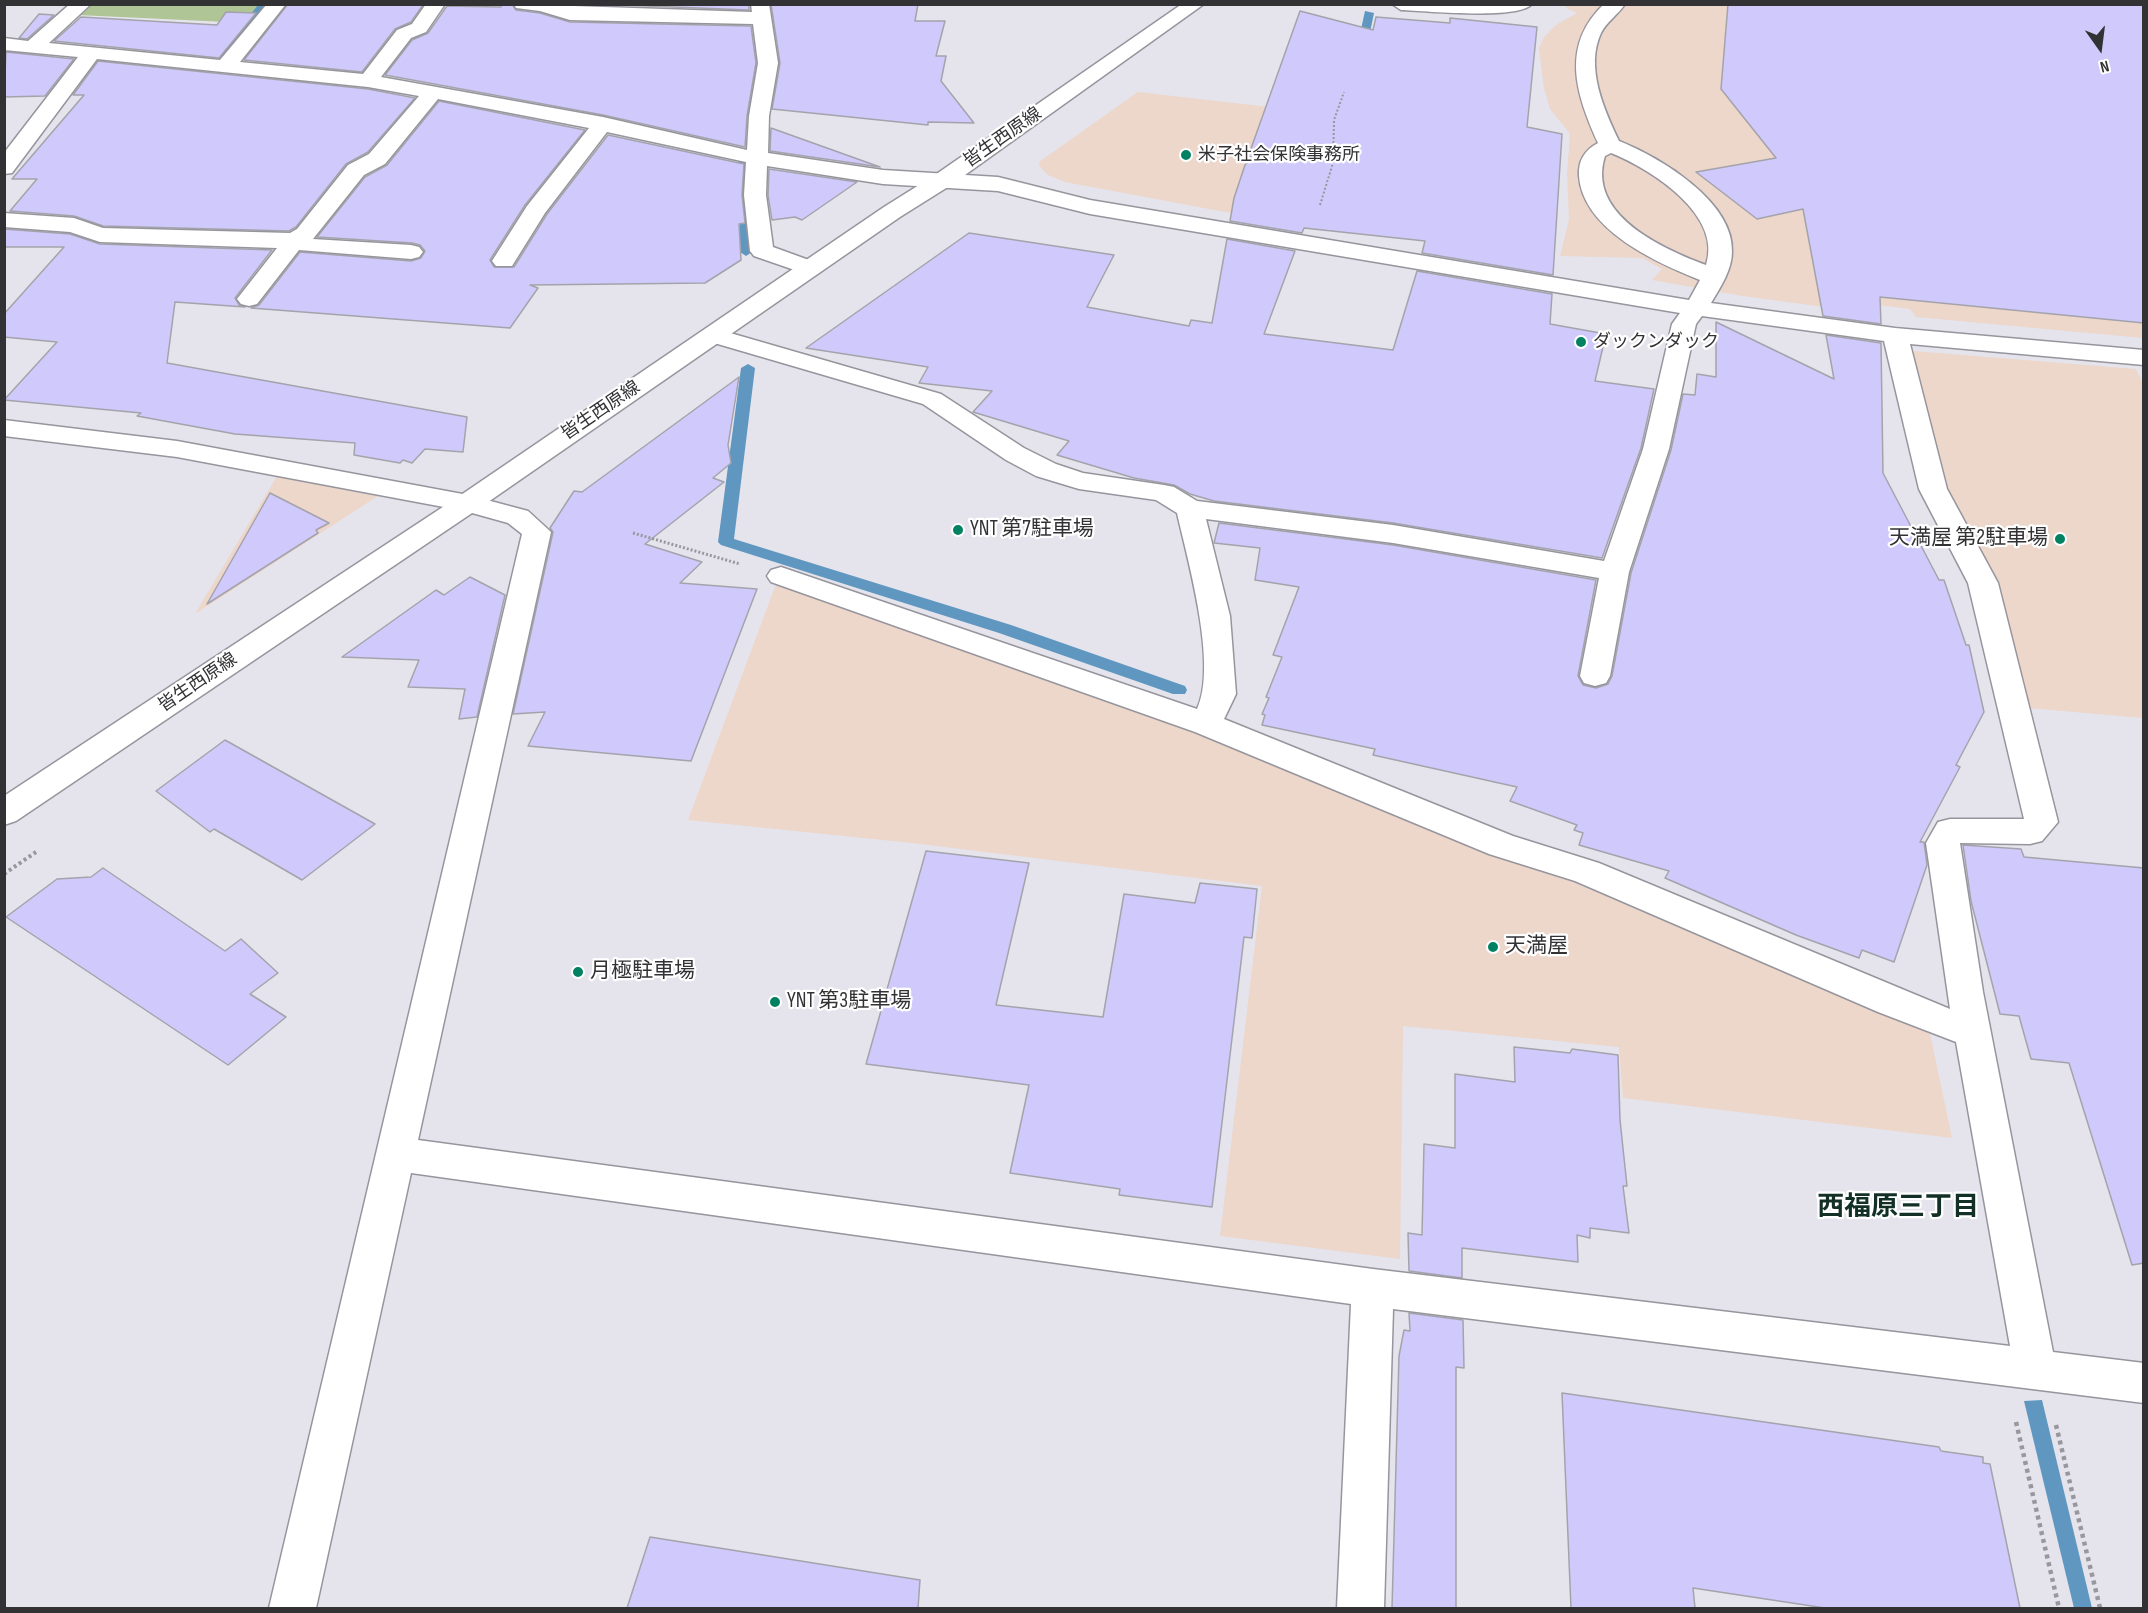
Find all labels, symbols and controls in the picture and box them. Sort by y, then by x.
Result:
north arrow [2070,18,2130,78]
text: N [2098,56,2111,76]
street label: 皆生西原線 [960,103,1046,173]
place label: 米子社会保険事務所 [1198,144,1360,166]
marker: 米子社会保険事務所 [1179,148,1193,162]
place label: ダックンダック [1593,331,1719,353]
marker: ダックンダック [1574,335,1588,349]
street label: 皆生西原線 [558,377,644,445]
place label: YNT 第7駐車場 [970,517,1094,543]
marker: YNT 第7駐車場 [951,523,965,537]
place label: 天満屋 第2駐車場 [1889,526,2048,552]
marker: 天満屋 第2駐車場 [2053,532,2067,546]
street label: 皆生西原線 [155,649,241,717]
place label: 天満屋 [1505,934,1568,960]
marker: 天満屋 [1486,940,1500,954]
place label: 月極駐車場 [590,959,695,985]
marker: 月極駐車場 [571,965,585,979]
place label: YNT 第3駐車場 [787,989,911,1015]
marker: YNT 第3駐車場 [768,995,782,1009]
district label: 西福原三丁目 [1817,1192,1979,1224]

